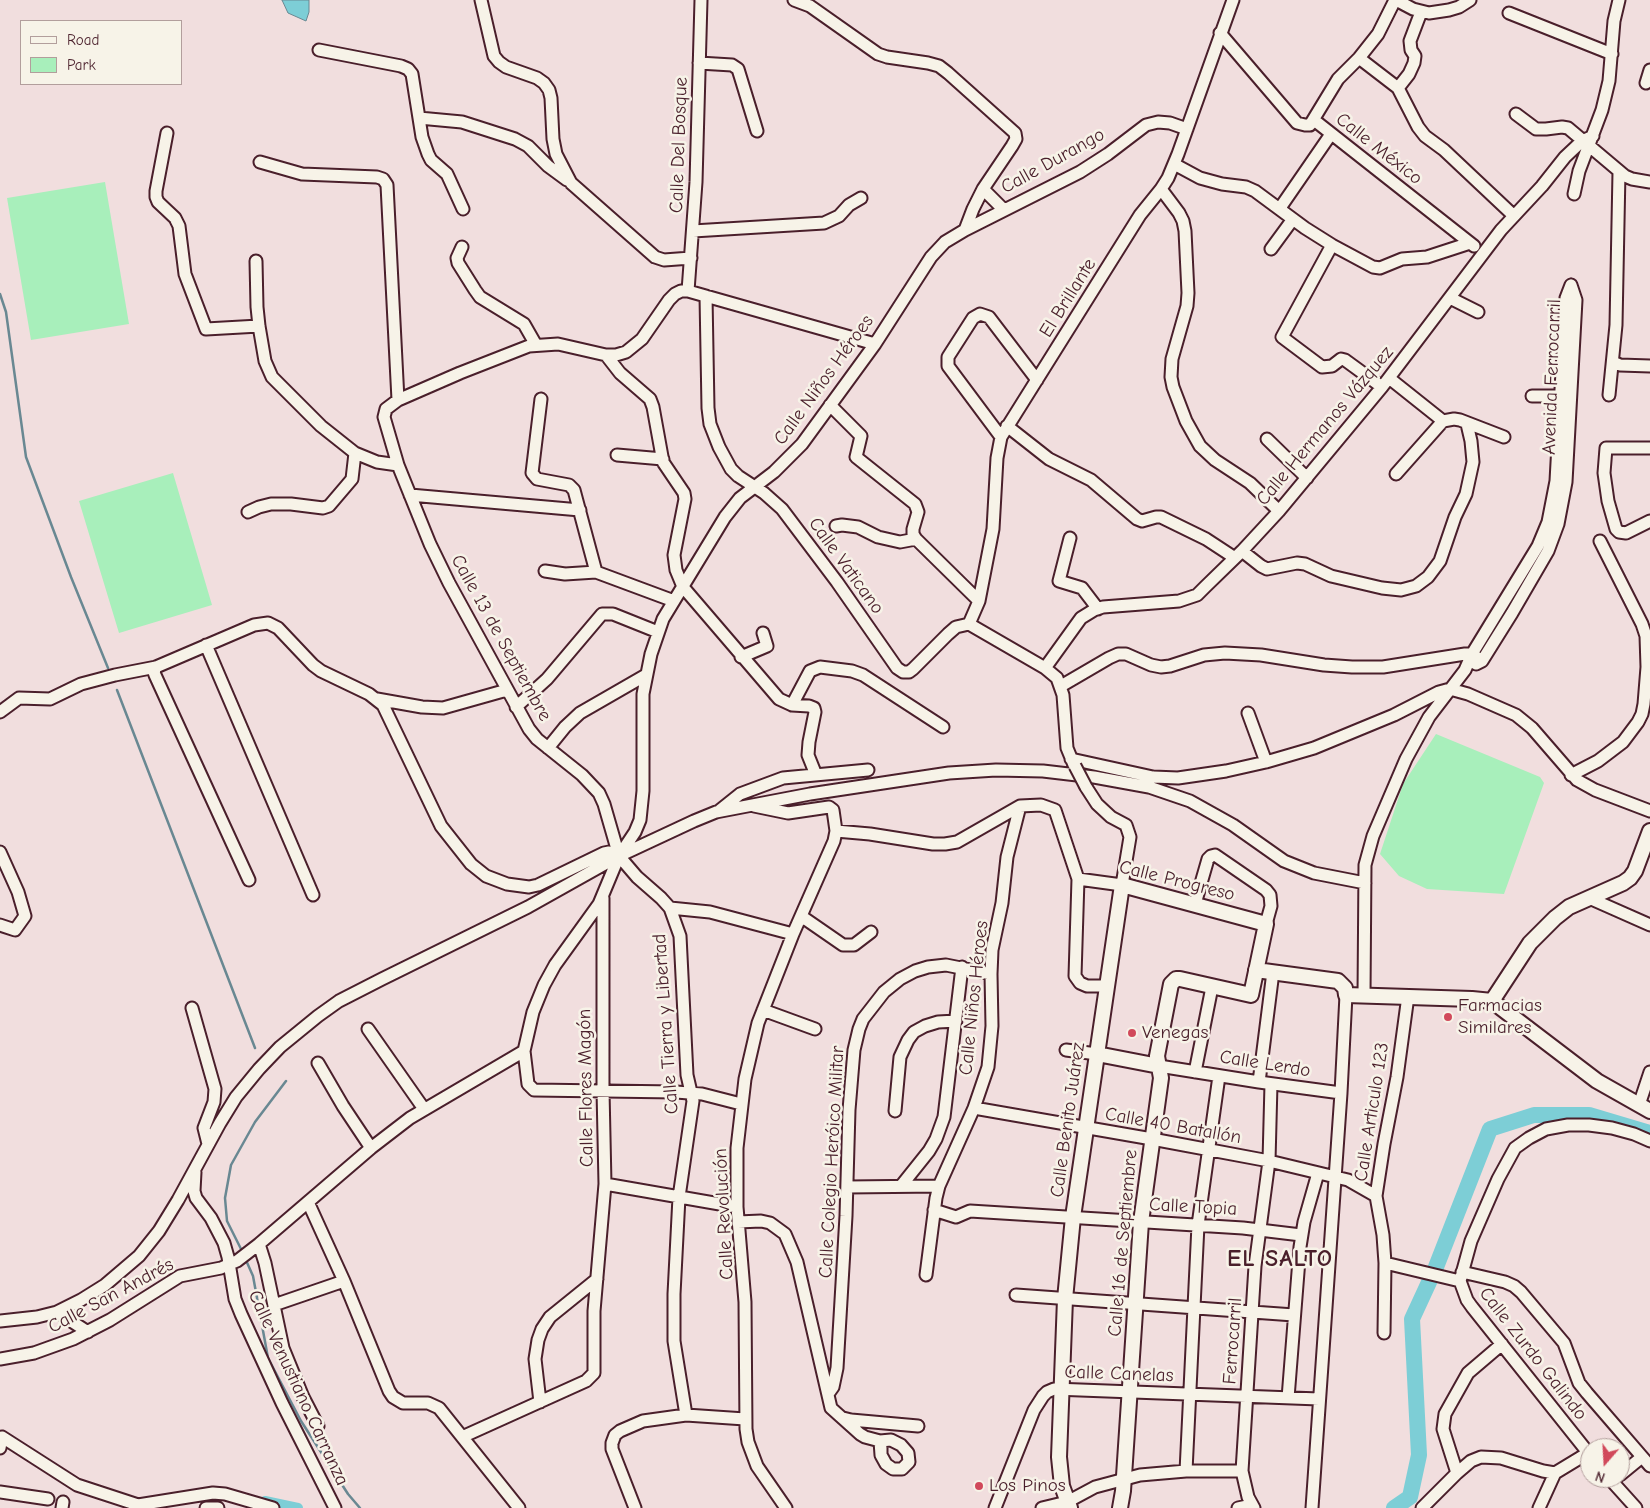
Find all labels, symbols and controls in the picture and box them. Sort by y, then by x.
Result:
legend [20,20,182,85]
text: Road [67,31,99,49]
text: Park [67,56,96,74]
street label: Calle Del Bosque [665,77,693,213]
street label: Calle México [1331,108,1427,190]
street label: Calle Durango [997,123,1109,199]
street label: El Brillante [1035,254,1101,342]
street label: Avenida Ferrocarril [1538,299,1566,455]
street label: Calle Niños Héroes [769,311,879,449]
street label: Calle Hermanos Vázquez [1252,342,1398,510]
street label: Calle Vaticano [803,513,889,619]
street label: Calle 13 de Septiembre [446,551,556,725]
street label: Calle Progreso [1117,856,1237,906]
street label: Calle Niños Héroes [955,920,993,1076]
street label: Calle Tierra y Libertad [648,933,684,1115]
place label: Farmacias Similares [1458,995,1542,1039]
street label: Calle Flores Magón [573,1009,599,1167]
marker: Farmacias Similares [1442,1011,1454,1023]
place label: Venegas [1142,1022,1208,1044]
marker: Venegas [1126,1027,1138,1039]
street label: Calle Benito Juárez [1046,1041,1090,1199]
street label: Calle Articulo 123 [1350,1041,1394,1183]
street label: Calle Colegio Heróico Militar [815,1045,849,1279]
street label: Calle Lerdo [1218,1046,1312,1082]
street label: Calle 40 Batallón [1103,1103,1243,1149]
street label: Calle Revolución [709,1148,739,1280]
street label: Calle 16 de Septiembre [1103,1149,1143,1337]
street label: Calle Topia [1148,1193,1238,1221]
district label: EL SALTO [1226,1245,1334,1273]
street label: Calle San Andrés [44,1253,178,1339]
street label: Calle Zurdo Galindo [1474,1283,1592,1425]
street label: Calle Venustiano Carranza [243,1287,353,1489]
street label: Ferrocarril [1219,1297,1247,1385]
street label: Calle Canelas [1064,1361,1174,1387]
north arrow [1580,1438,1630,1488]
text: N [1593,1467,1607,1486]
place label: Los Pinos [989,1475,1066,1497]
marker: Los Pinos [973,1480,985,1492]

